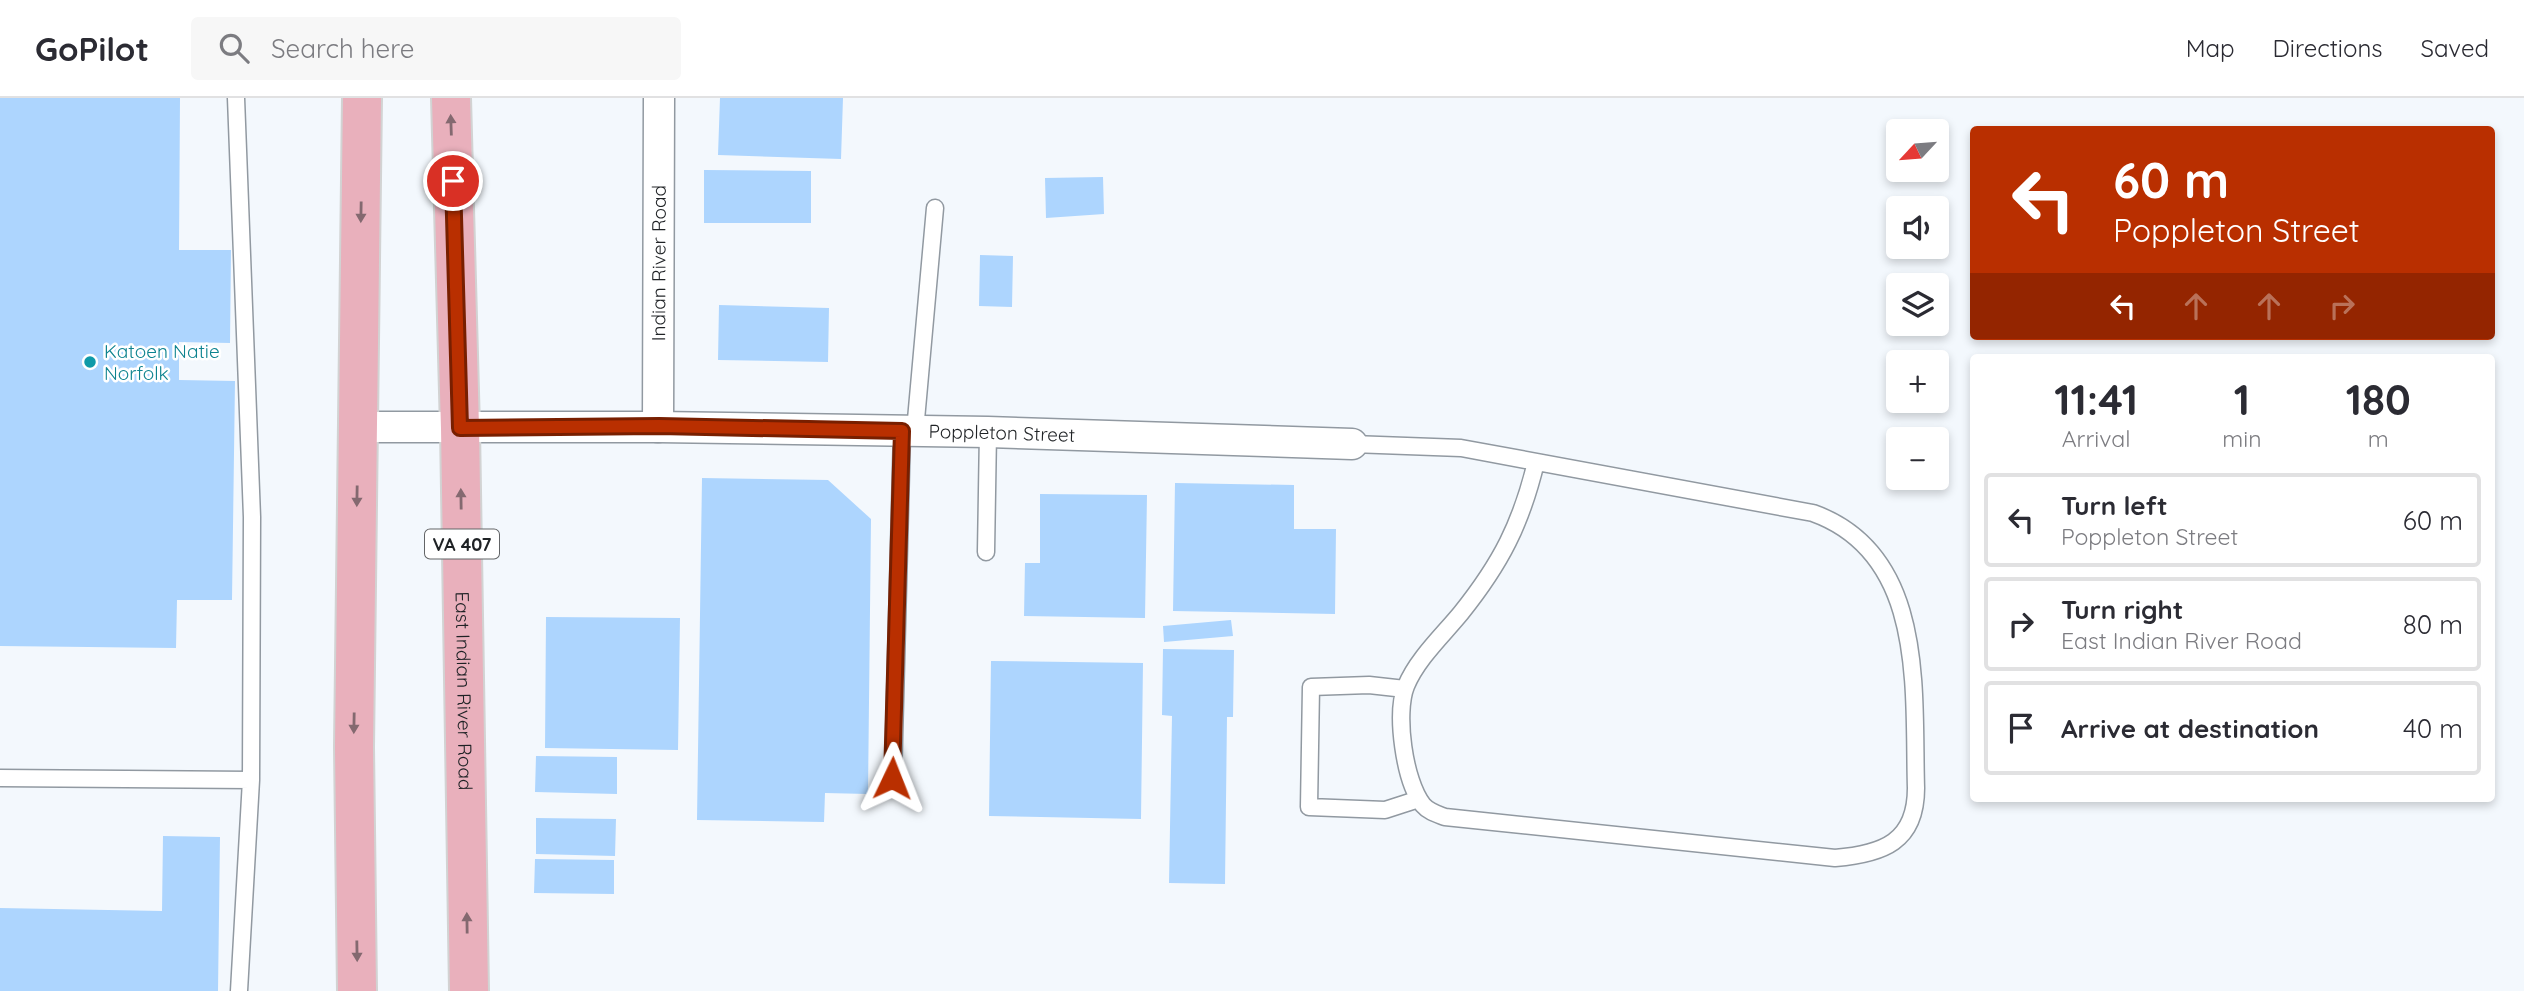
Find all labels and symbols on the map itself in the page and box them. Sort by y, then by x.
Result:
one-way arrow [446,114,457,136]
north arrow [1886,119,1950,182]
pin [423,151,483,211]
street label: Indian River Road [646,185,671,341]
one-way arrow [355,201,367,223]
place label: Katoen Natie Norfolk [104,339,220,385]
marker: Katoen Natie Norfolk [82,354,98,370]
street label: Poppleton Street [928,419,1076,447]
one-way arrow [351,485,363,507]
one-way arrow [455,488,467,510]
road number: VA 407 [425,530,499,559]
street label: East Indian River Road [451,591,478,791]
one-way arrow [349,712,360,734]
position arrow [855,741,929,815]
one-way arrow [462,912,473,934]
one-way arrow [351,940,363,962]

